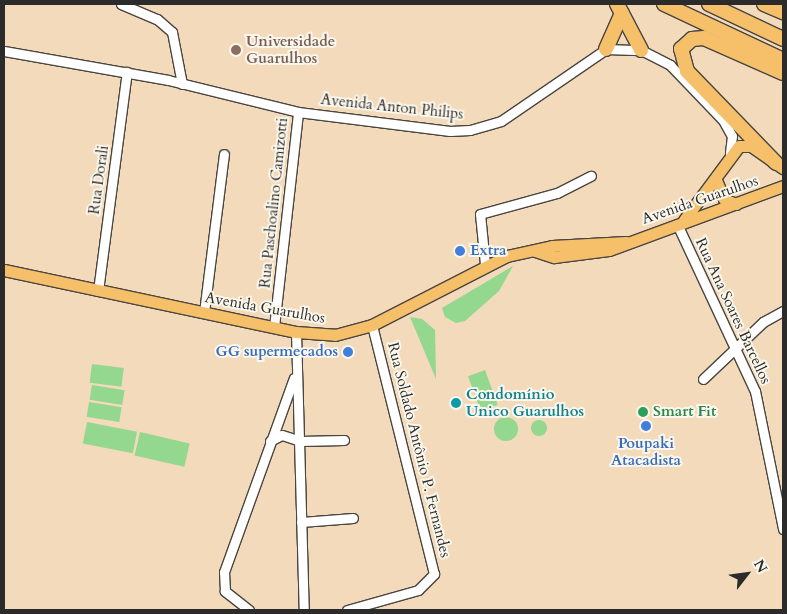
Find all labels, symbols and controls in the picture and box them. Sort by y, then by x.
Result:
place label: Universidade Guarulhos [246,32,335,67]
marker: Universidade Guarulhos [230,44,242,56]
street label: Avenida Anton Philips [320,91,464,123]
street label: Rua Paschoalino Camizotti [256,117,292,289]
street label: Rua Dorali [85,144,113,216]
street label: Avenida Guarulhos [640,172,760,228]
street label: Rua Ana Soares Barcellos [691,235,775,387]
place label: Extra [470,242,506,260]
marker: Extra [454,245,466,257]
street label: Avenida Guarulhos [203,289,327,327]
street label: Rua Soldado Antônio P. Fernandes [384,341,454,559]
place label: GG supermecados [216,343,338,361]
marker: GG supermecados [342,346,354,358]
place label: Condomínio Unico Guarulhos [466,385,584,420]
marker: Condomínio Unico Guarulhos [450,397,462,409]
place label: Smart Fit [653,403,716,421]
marker: Smart Fit [637,406,649,418]
marker: Poupaki Atacadista [640,420,652,432]
place label: Poupaki Atacadista [611,434,681,469]
north arrow [722,549,772,599]
text: N [749,556,772,576]

